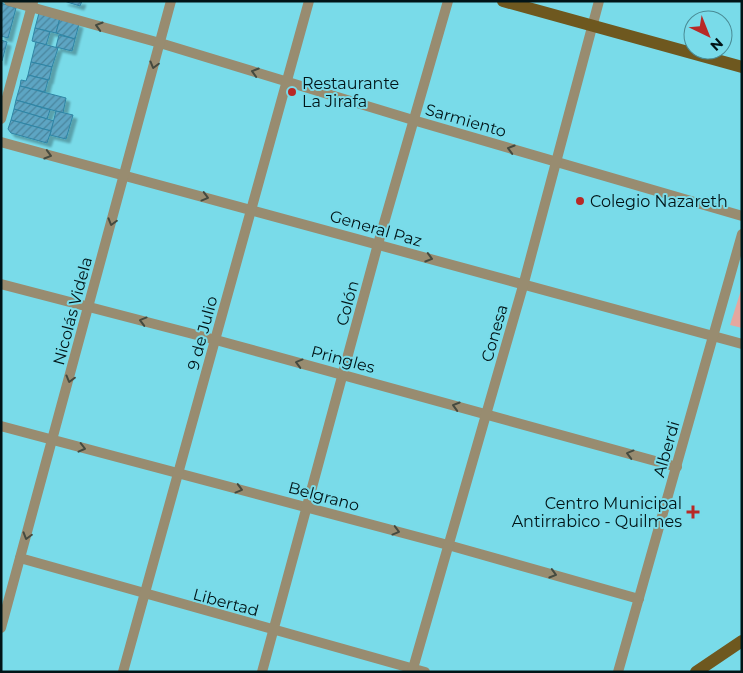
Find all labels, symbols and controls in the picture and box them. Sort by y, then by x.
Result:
north arrow [683,10,733,60]
one-way arrow [95,21,103,31]
text: N [707,34,727,55]
one-way arrow [149,61,160,70]
one-way arrow [251,67,259,77]
place label: Restaurante La Jirafa [302,74,399,111]
marker: Restaurante La Jirafa [286,86,298,98]
street label: Sarmiento [423,100,509,141]
one-way arrow [507,145,515,155]
one-way arrow [44,149,52,159]
one-way arrow [200,192,209,202]
place label: Colegio Nazareth [590,192,728,211]
marker: Colegio Nazareth [574,195,586,207]
street label: General Paz [328,206,424,251]
one-way arrow [108,218,118,226]
one-way arrow [425,253,433,263]
street label: Nicolás Videla [49,255,96,367]
street label: Colón [332,278,363,328]
street label: 9 de Julio [183,294,222,372]
street label: Conesa [477,302,512,364]
one-way arrow [138,316,147,327]
street label: Pringles [309,342,377,377]
one-way arrow [295,358,304,369]
one-way arrow [65,374,75,383]
one-way arrow [452,402,461,412]
street label: Alberdi [649,419,684,479]
one-way arrow [77,443,86,453]
one-way arrow [625,449,634,460]
street label: Belgrano [286,478,362,515]
one-way arrow [235,484,243,494]
place label: Centro Municipal Antirrabico - Quilmes [512,494,682,531]
marker: Centro Municipal Antirrabico - Quilmes [686,505,700,519]
one-way arrow [392,525,401,536]
one-way arrow [22,531,32,539]
one-way arrow [548,569,556,579]
street label: Libertad [191,585,261,620]

